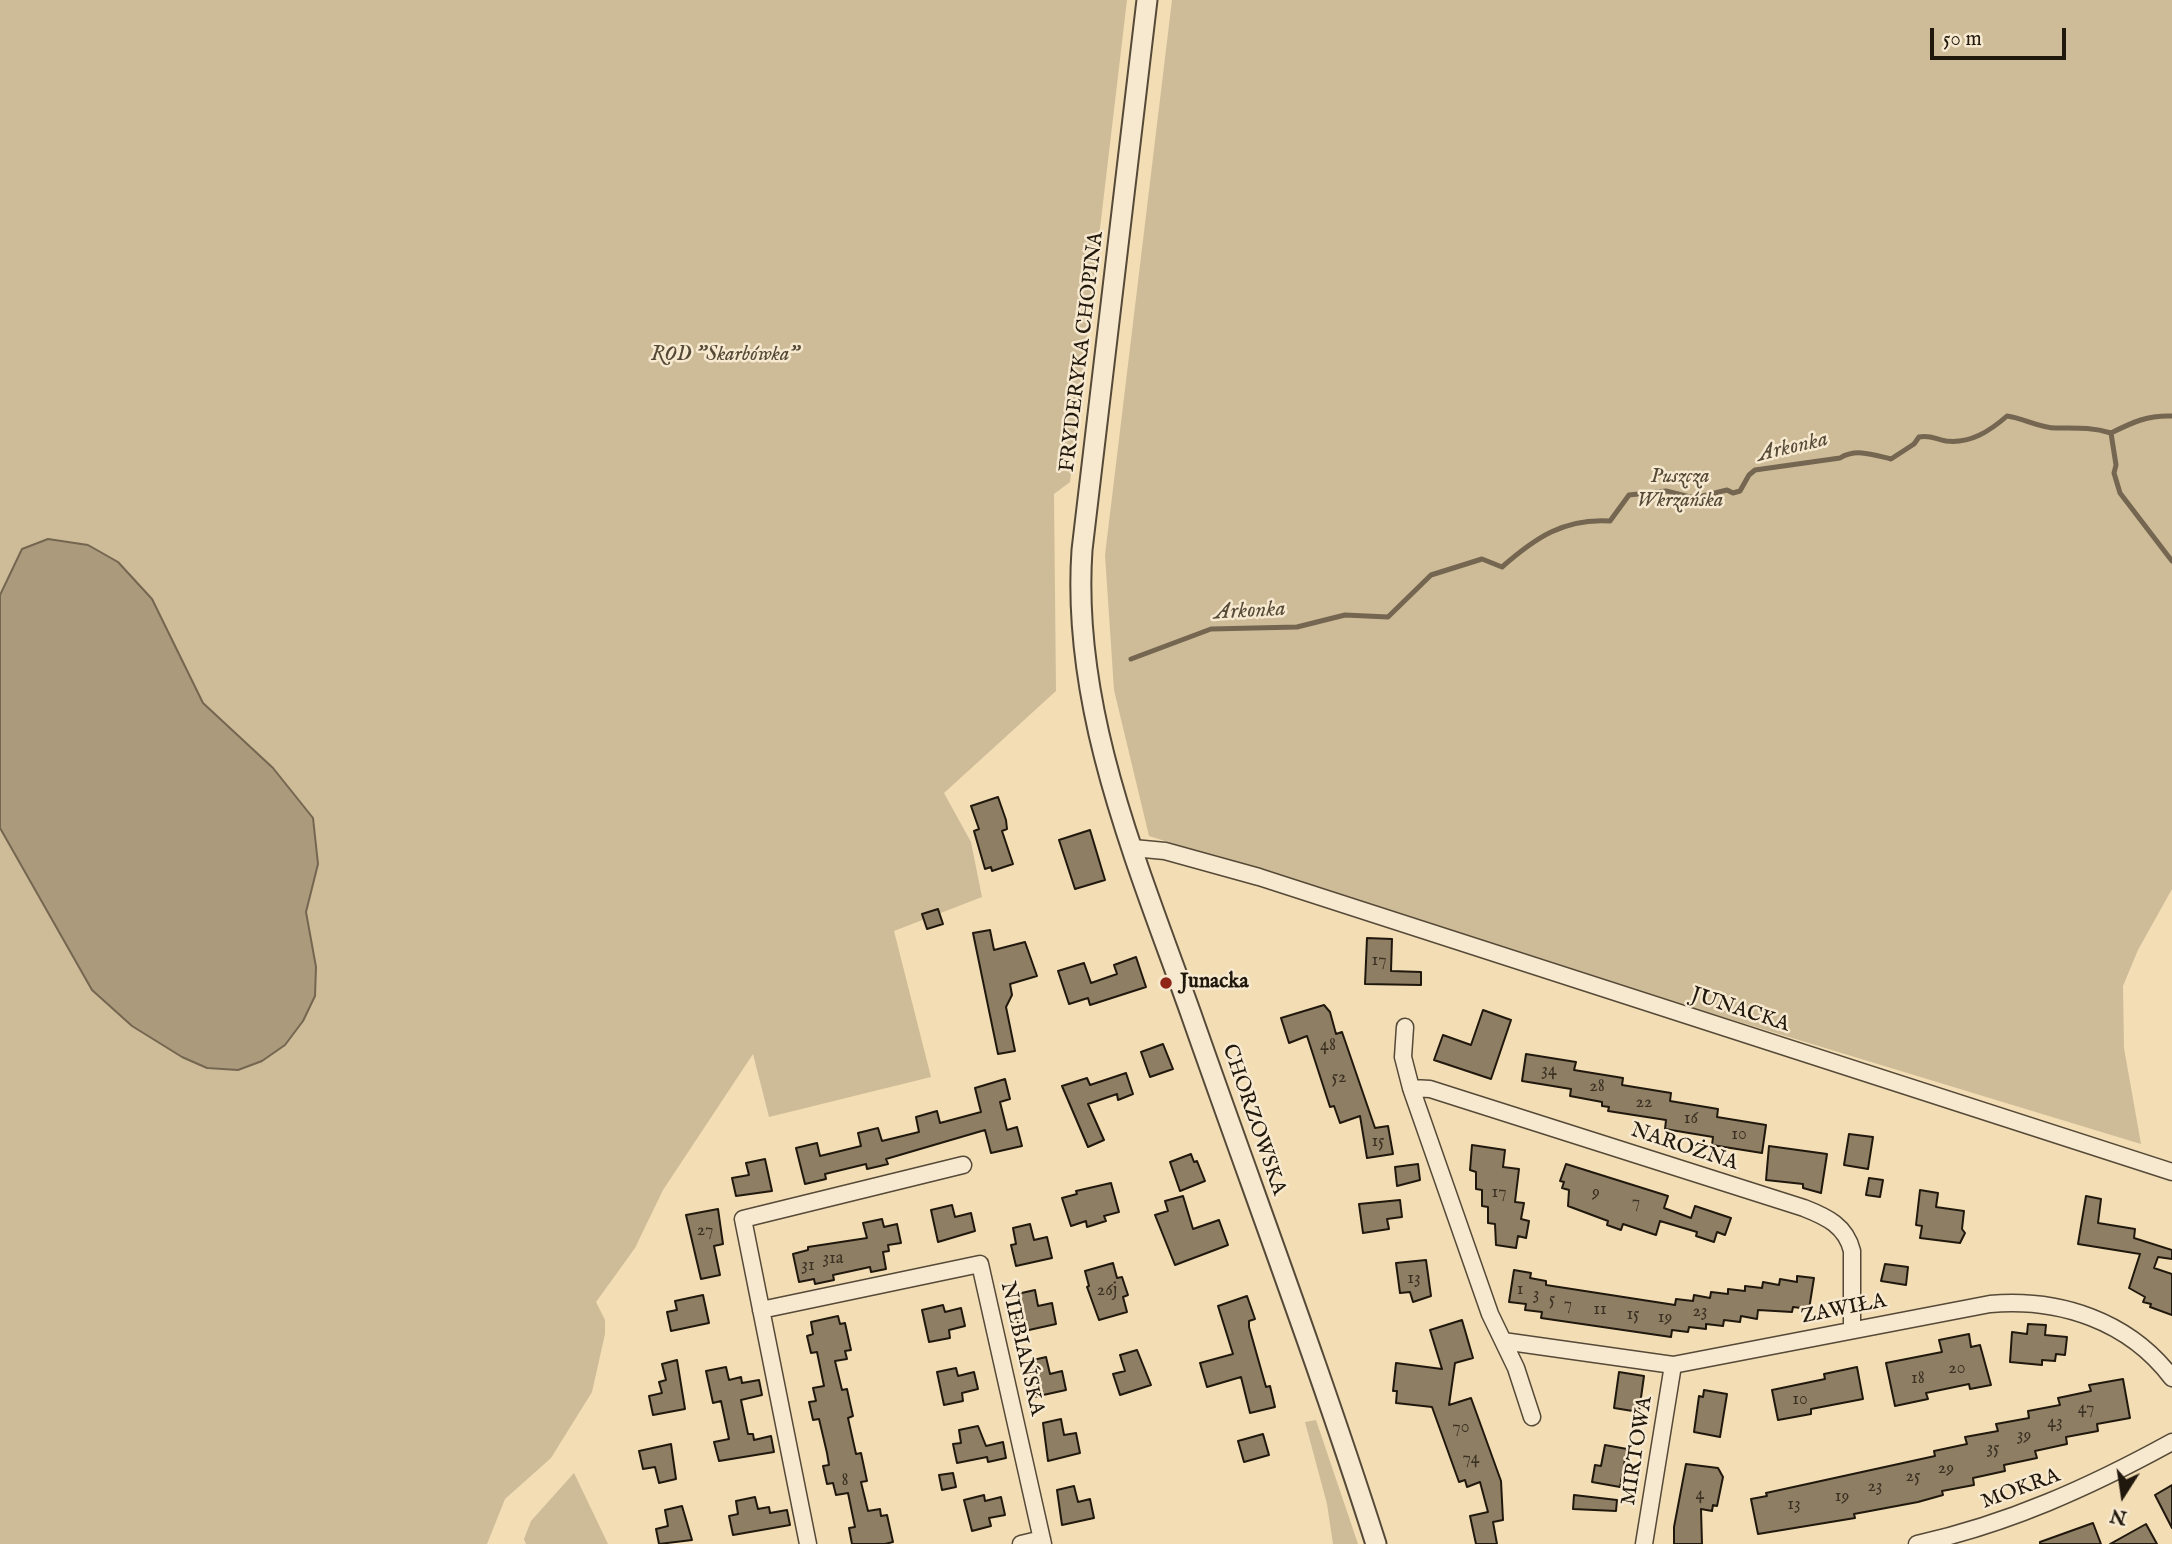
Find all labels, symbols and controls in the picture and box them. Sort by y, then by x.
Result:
scale bar [1934,14,2070,58]
text: 50 m [1943,26,1982,53]
street label: FRYDERYKA CHOPINA [1056,230,1110,474]
park label: ROD "Skarbówka" [651,343,799,369]
water label: Arkonka [1755,427,1831,469]
park label: Puszcza Wkrzańska [1637,465,1723,515]
water label: Arkonka [1214,596,1286,628]
house number: 17 [1371,950,1387,972]
place label: Junacka [1180,970,1248,996]
marker: Junacka [1158,975,1174,991]
street label: JUNACKA [1687,983,1793,1039]
house number: 48 [1320,1035,1336,1057]
street label: CHORZOWSKA [1215,1041,1291,1199]
house number: 34 [1541,1060,1557,1082]
house number: 52 [1332,1067,1346,1089]
house number: 28 [1589,1076,1605,1098]
house number: 22 [1636,1092,1652,1114]
house number: 16 [1684,1108,1698,1130]
street label: NAROŻNA [1627,1119,1741,1177]
house number: 10 [1731,1124,1747,1146]
house number: 15 [1371,1131,1385,1153]
house number: 17 [1491,1182,1507,1204]
house number: 9 [1592,1182,1600,1204]
house number: 7 [1632,1192,1640,1214]
house number: 27 [697,1220,713,1242]
house number: 31a [822,1248,844,1270]
house number: 31 [801,1255,815,1277]
house number: 13 [1407,1268,1421,1290]
street label: NIEBIAŃSKA [993,1279,1049,1419]
house number: 1 [1517,1279,1523,1301]
house number: 26j [1097,1280,1117,1302]
house number: 3 [1533,1284,1539,1306]
house number: 5 [1549,1289,1555,1311]
street label: ZAWIŁA [1799,1289,1889,1331]
house number: 7 [1564,1294,1572,1316]
house number: 11 [1593,1299,1607,1321]
house number: 23 [1692,1301,1708,1323]
house number: 15 [1626,1304,1640,1326]
house number: 19 [1658,1307,1672,1329]
house number: 20 [1948,1358,1966,1380]
house number: 18 [1911,1368,1925,1390]
house number: 10 [1792,1389,1808,1411]
street label: MIRTOWA [1617,1395,1659,1507]
house number: 47 [2078,1398,2094,1420]
house number: 43 [2047,1412,2063,1434]
house number: 70 [1452,1417,1470,1439]
house number: 39 [2017,1425,2031,1447]
house number: 35 [1986,1438,2000,1460]
house number: 74 [1462,1448,1480,1470]
house number: 29 [1938,1458,1954,1480]
north arrow [2088,1460,2158,1530]
street label: MOKRA [1978,1464,2064,1516]
house number: 25 [1906,1466,1920,1488]
house number: 8 [841,1470,849,1492]
house number: 23 [1867,1476,1883,1498]
house number: 4 [1696,1484,1704,1506]
house number: 19 [1835,1486,1849,1508]
house number: 13 [1787,1494,1801,1516]
text: N [2108,1502,2129,1529]

